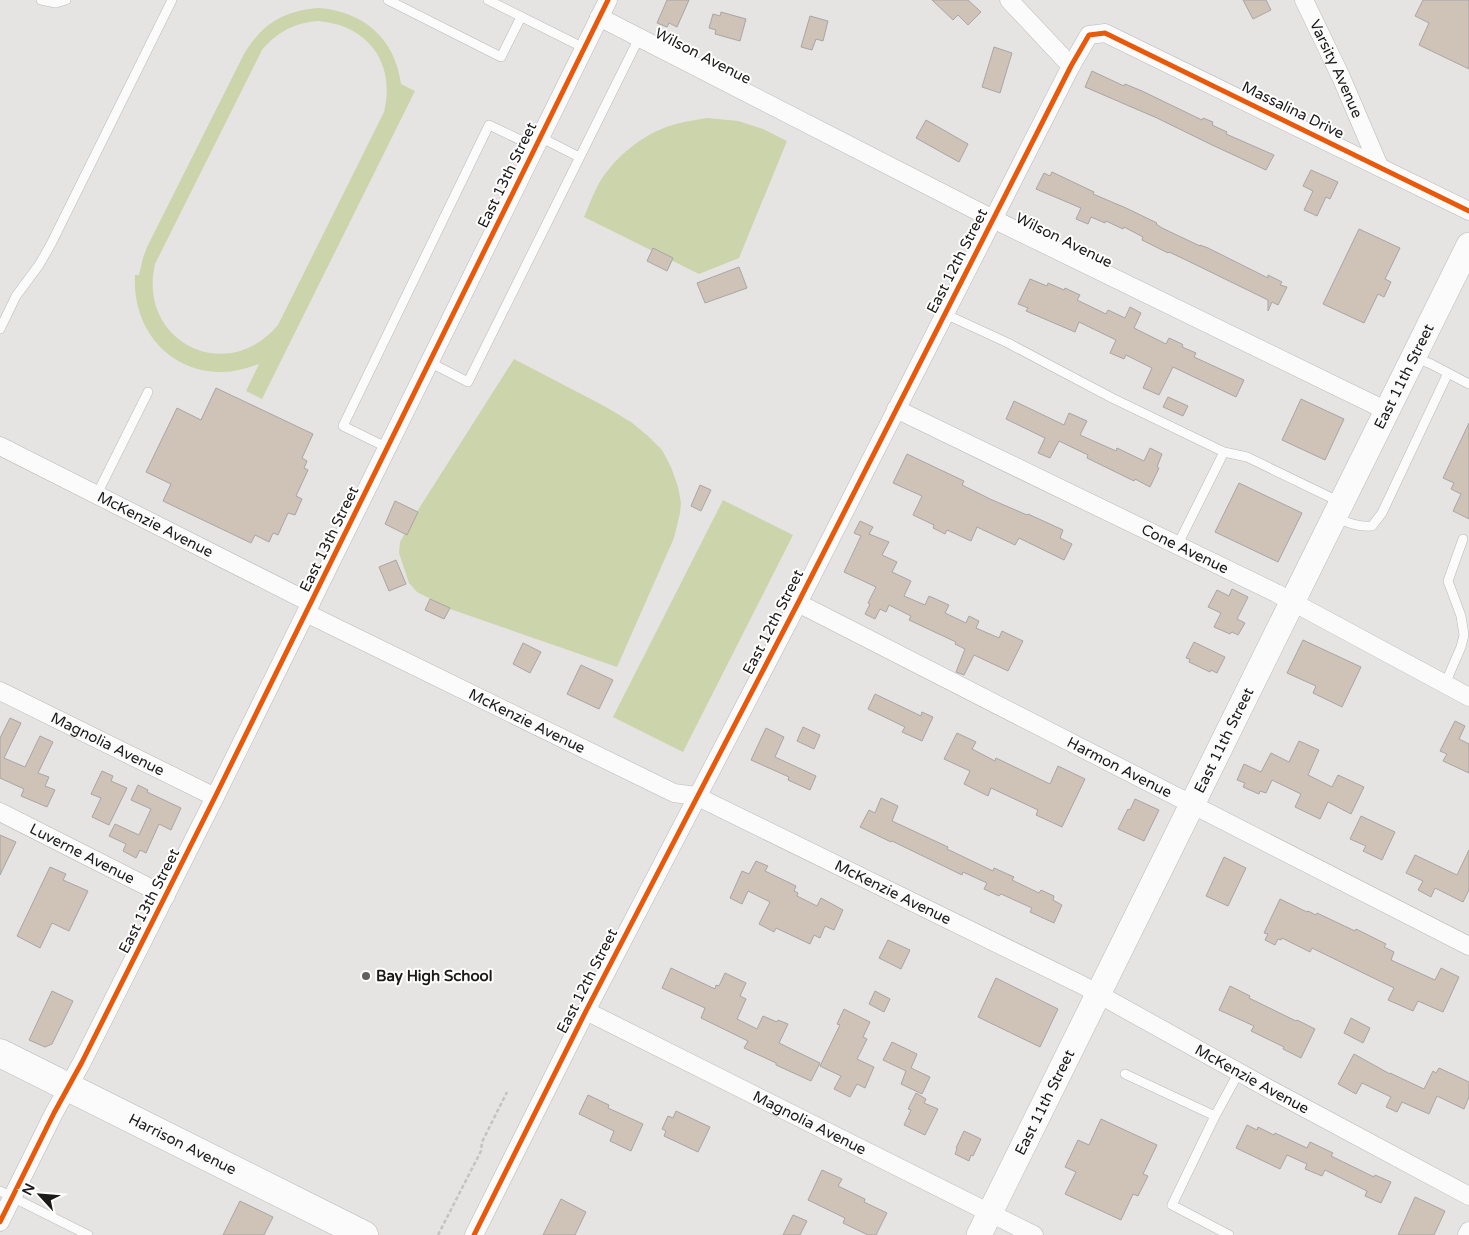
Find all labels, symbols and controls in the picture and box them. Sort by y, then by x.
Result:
street label: Varsity Avenue [1306,17,1366,121]
street label: Wilson Avenue [652,24,754,88]
street label: Massalina Drive [1239,77,1347,143]
street label: East 13th Street [474,119,540,231]
street label: East 12th Street [923,205,991,316]
street label: Wilson Avenue [1013,209,1115,271]
street label: East 11th Street [1370,321,1438,432]
street label: East 13th Street [296,483,362,595]
street label: McKenzie Avenue [94,488,216,561]
street label: Cone Avenue [1138,520,1231,578]
street label: East 12th Street [739,566,807,677]
street label: East 11th Street [1190,684,1258,796]
street label: McKenzie Avenue [466,685,588,757]
street label: Magnolia Avenue [48,709,167,780]
street label: Harmon Avenue [1064,733,1175,802]
street label: Luverne Avenue [27,820,138,888]
street label: East 13th Street [115,845,183,956]
street label: McKenzie Avenue [832,856,954,928]
street label: East 12th Street [553,925,621,1036]
place label: Bay High School [376,967,492,986]
marker: Bay High School [360,970,372,982]
street label: McKenzie Avenue [1192,1041,1312,1118]
street label: East 11th Street [1011,1046,1078,1158]
street label: Magnolia Avenue [750,1087,869,1159]
street label: Harrison Avenue [126,1110,239,1179]
north arrow [15,1170,65,1220]
text: N [19,1181,39,1198]

